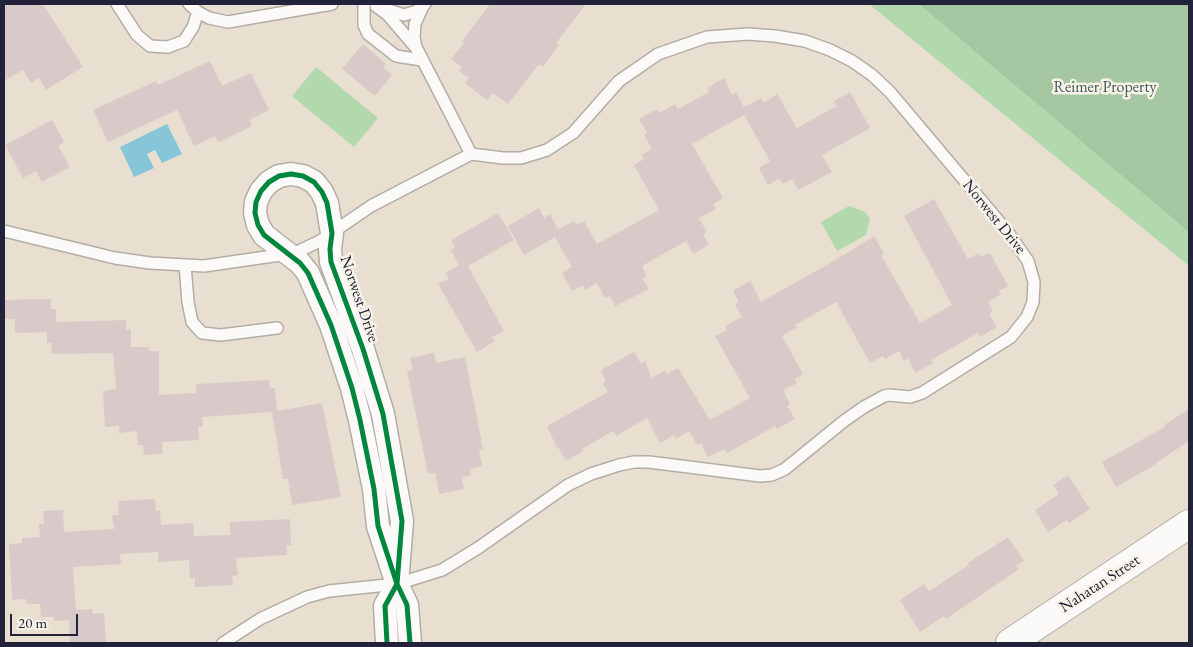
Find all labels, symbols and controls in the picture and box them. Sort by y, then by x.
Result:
park label: Reimer Property [1054,78,1156,98]
street label: Norwest Drive [958,176,1030,258]
street label: Norwest Drive [335,253,383,345]
street label: Nahatan Street [1056,551,1144,617]
scale bar [12,604,80,636]
text: 20 m [18,613,47,632]

